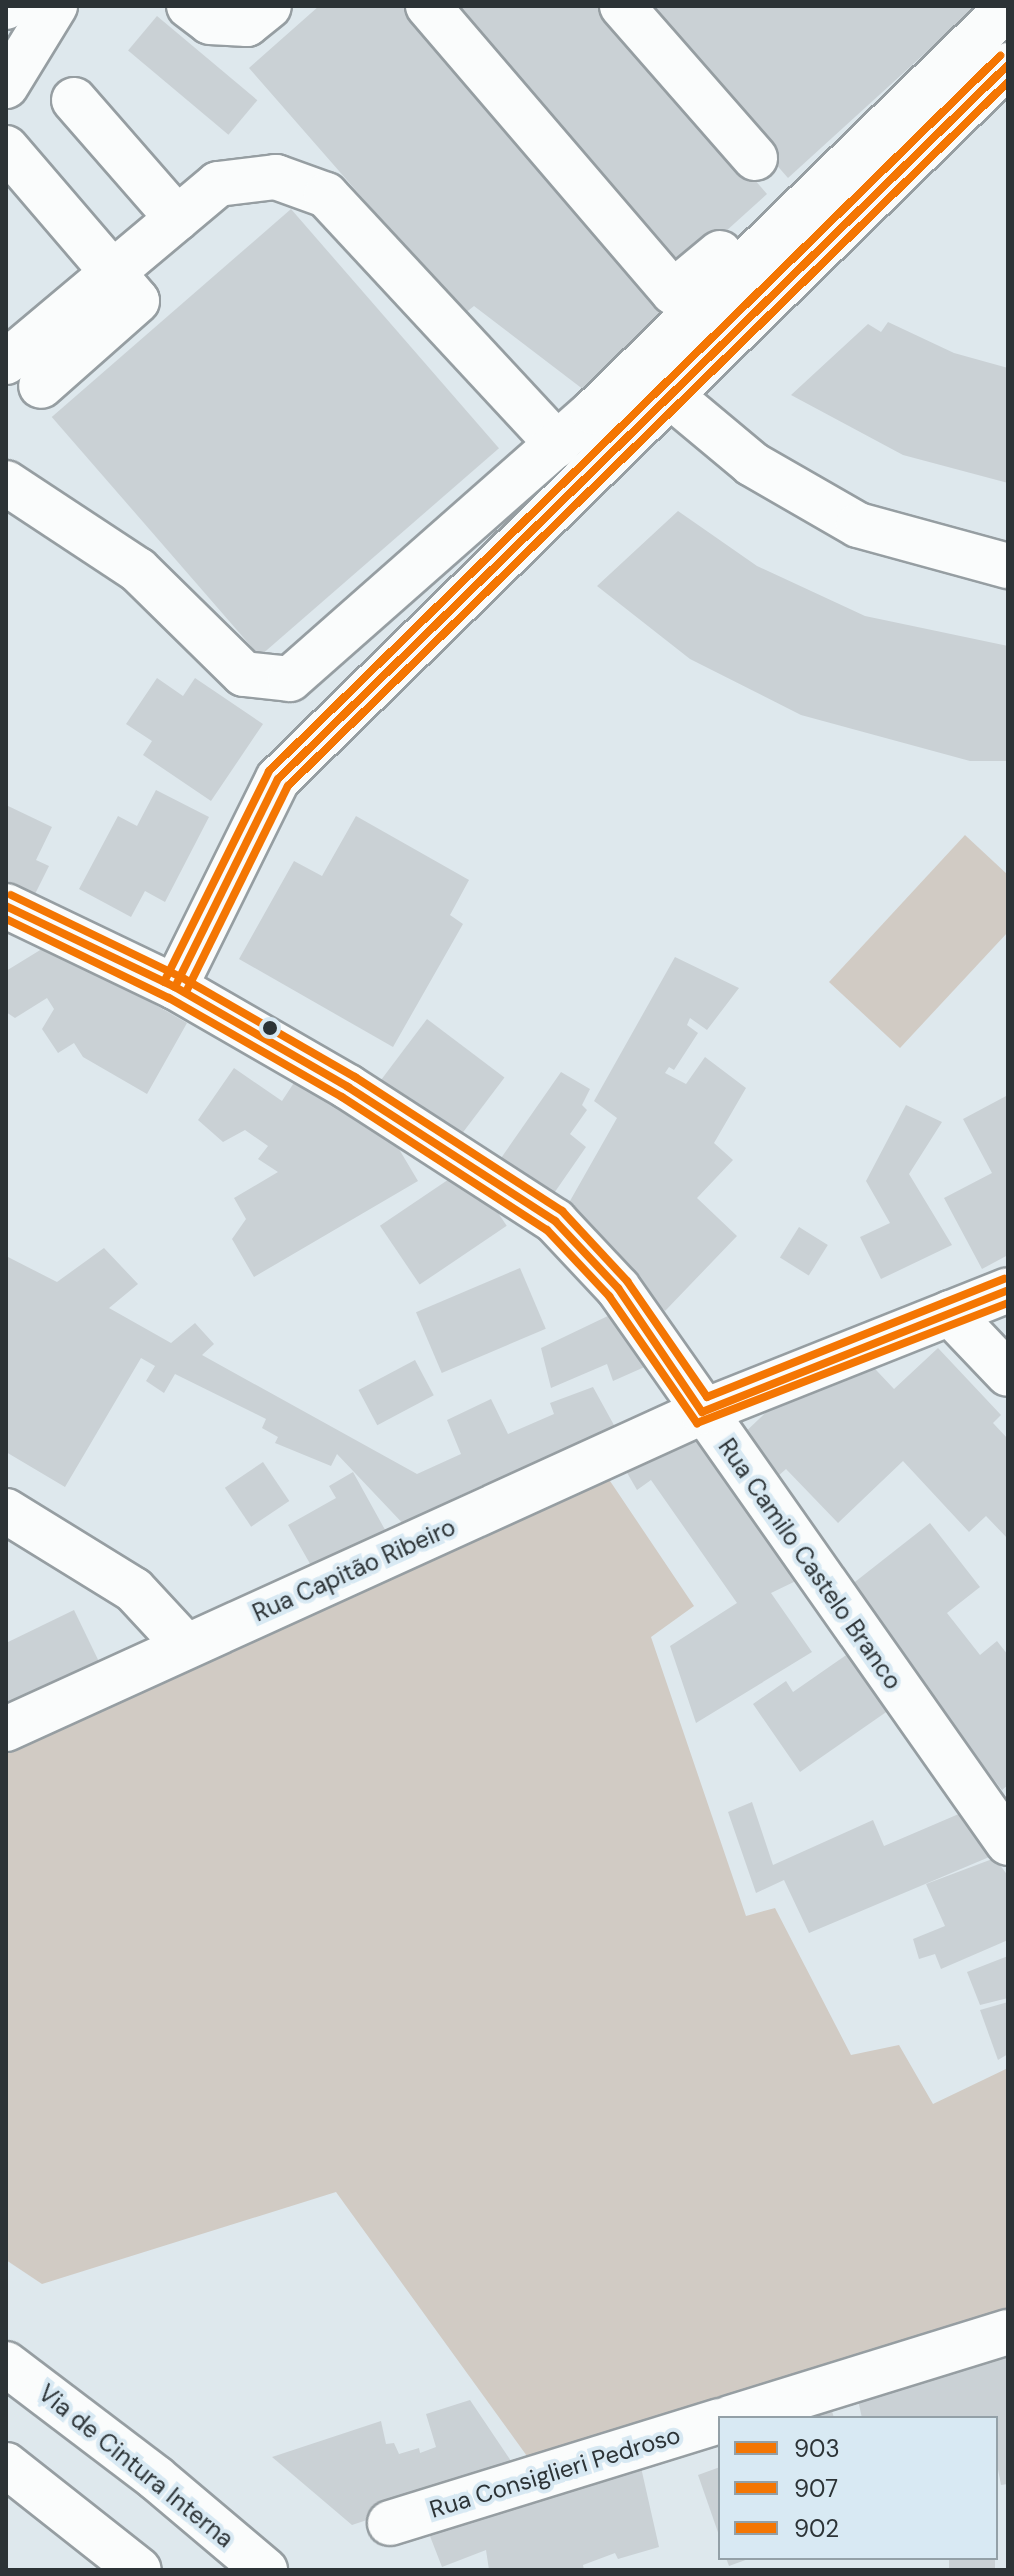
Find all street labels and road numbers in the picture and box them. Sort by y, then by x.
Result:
street label: Rua Camilo Castelo Branco [712,1433,908,1695]
street label: Rua Capitão Ribeiro [248,1512,460,1628]
street label: Via de Cintura Interna [33,2379,239,2553]
street label: Rua Consiglieri Pedroso [426,2420,684,2524]

